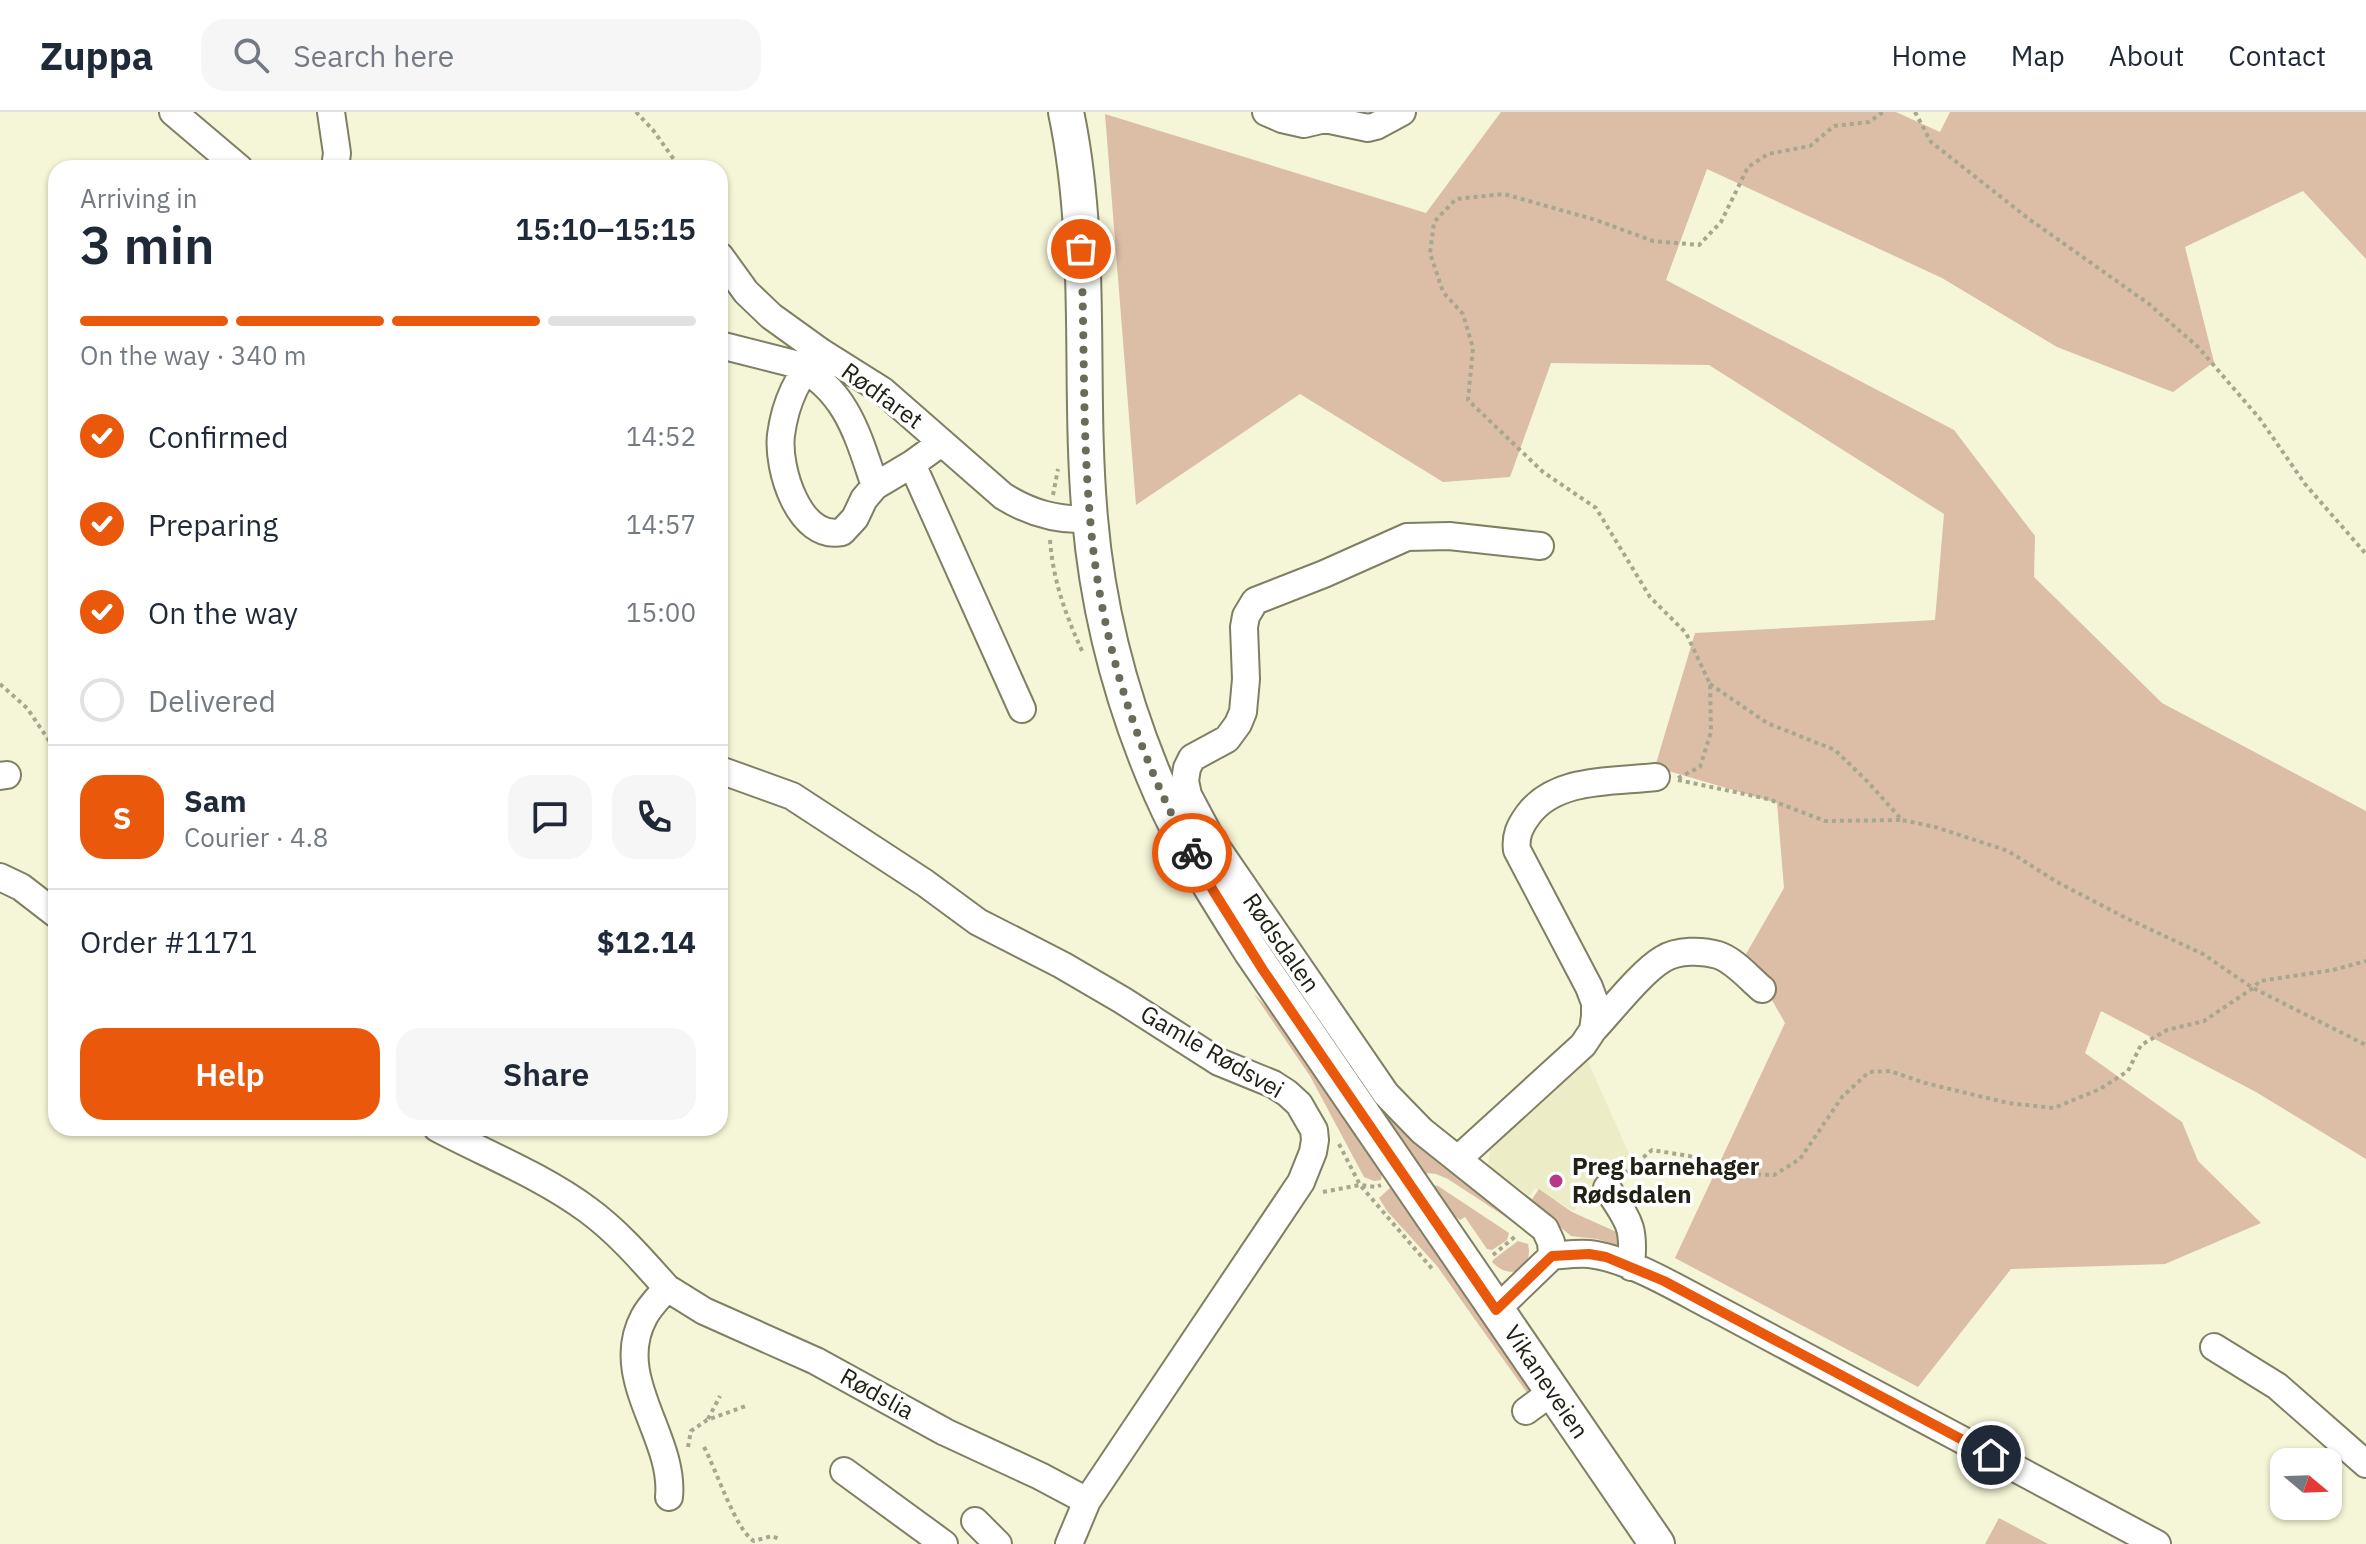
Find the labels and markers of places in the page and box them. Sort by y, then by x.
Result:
pin [1047,215,1115,283]
place label: Preg barnehager Rødsdalen [1572,1150,1760,1210]
marker: Preg barnehager Rødsdalen [1547,1172,1565,1190]
pin [1957,1421,2025,1489]

